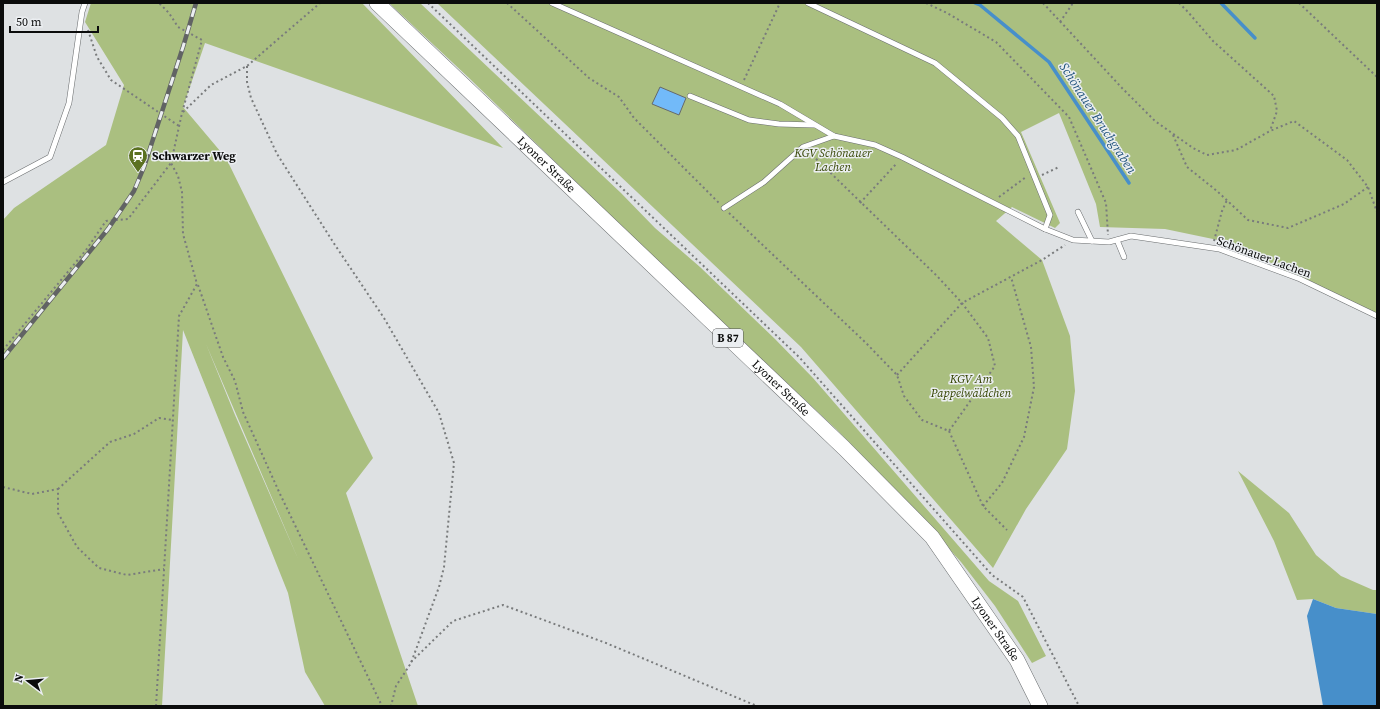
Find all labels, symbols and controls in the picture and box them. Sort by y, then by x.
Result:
scale bar [10,8,98,34]
text: 50 m [16,14,42,30]
water label: Schönauer Bruchgraben [1056,59,1141,177]
street label: Lyoner Straße [514,133,579,196]
station icon: Schwarzer Weg [127,145,149,173]
park label: KGV Schönauer Lachen [793,145,873,175]
place label: Schwarzer Weg [152,148,236,164]
street label: Schönauer Lachen [1215,232,1313,282]
road number: B 87 [713,329,743,347]
street label: Lyoner Straße [748,356,814,420]
park label: KGV Am Pappelwäldchen [930,371,1011,401]
street label: Lyoner Straße [968,594,1023,664]
north arrow [8,661,48,701]
text: N [11,672,27,684]

